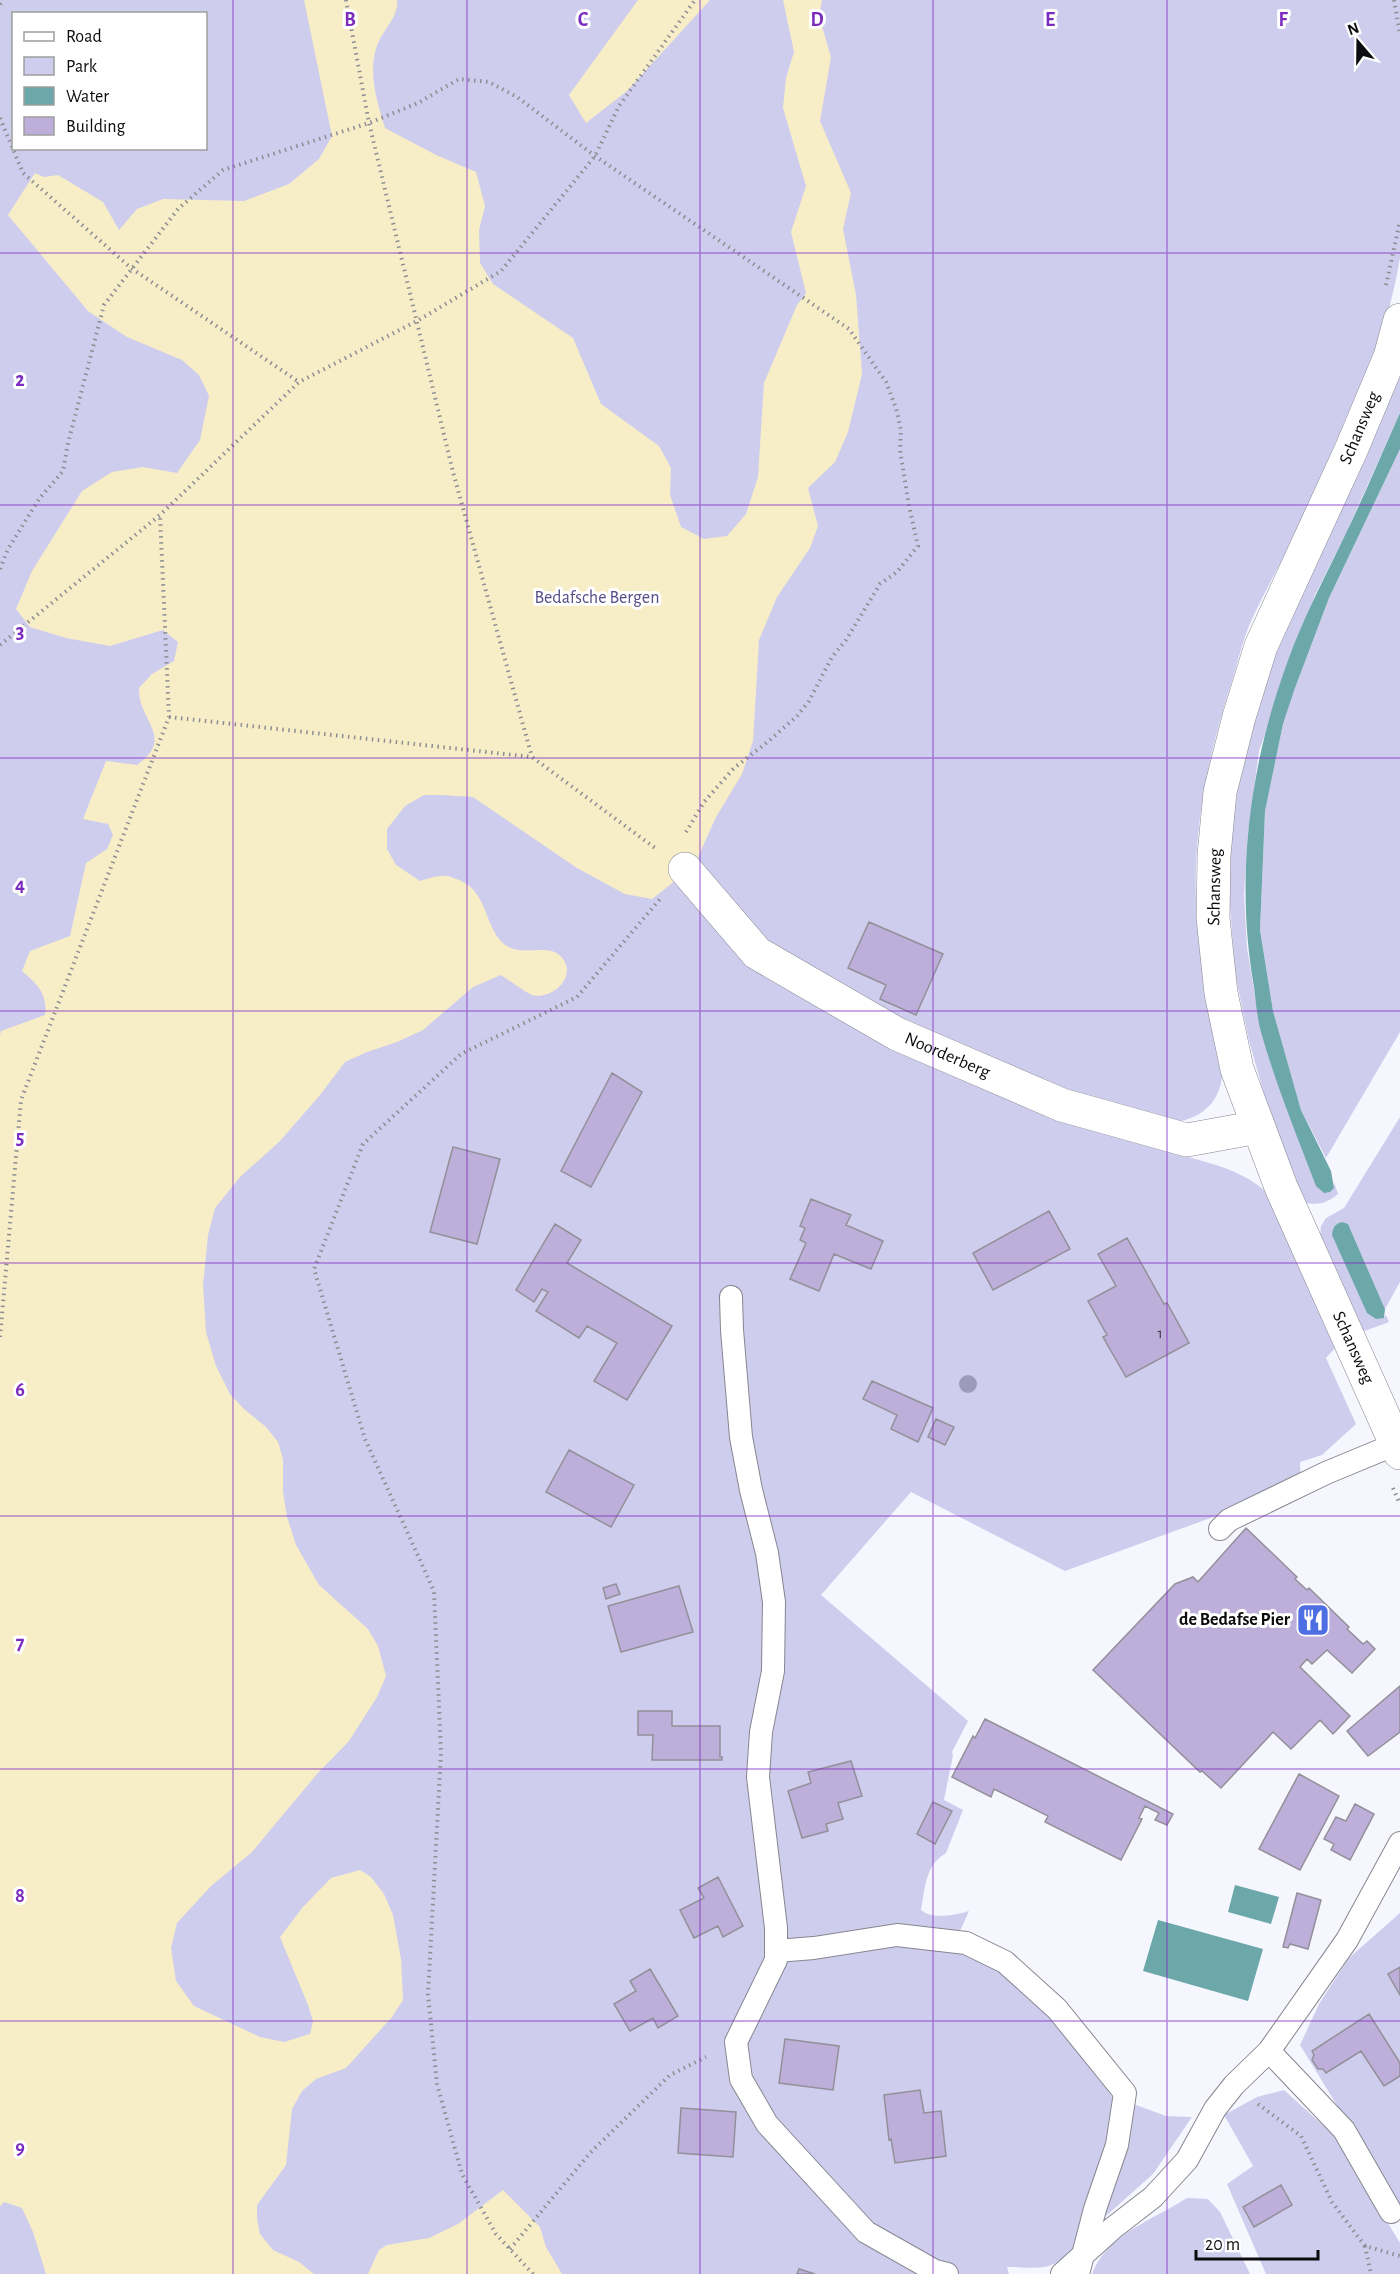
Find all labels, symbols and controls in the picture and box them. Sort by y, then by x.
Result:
text: B [344,10,356,30]
text: C [578,10,589,30]
text: D [810,10,824,30]
text: E [1045,10,1055,30]
text: F [1278,10,1288,30]
legend [12,12,207,150]
north arrow [1328,12,1388,72]
text: N [1345,19,1361,38]
text: Road [66,28,102,46]
text: Park [66,58,98,76]
text: Water [66,88,109,106]
text: Building [66,118,126,136]
text: 2 [15,370,25,390]
street label: Schansweg [1337,389,1383,467]
park label: Bedafsche Bergen [535,589,659,607]
text: 3 [16,622,24,642]
street label: Schansweg [1205,848,1225,926]
text: 4 [15,875,25,895]
street label: Noorderberg [902,1029,993,1082]
text: 5 [16,1128,24,1148]
street label: Schansweg [1329,1309,1377,1387]
house number: 1 [1157,1326,1163,1341]
text: 6 [15,1380,25,1400]
restaurant icon: de Bedafse Pier [1295,1602,1331,1638]
place label: de Bedafse Pier [1179,1611,1291,1629]
text: 7 [16,1633,25,1653]
text: 8 [15,1886,25,1906]
text: 9 [15,2138,25,2158]
scale bar [1196,2223,1318,2261]
text: 20 m [1205,2236,1240,2254]

